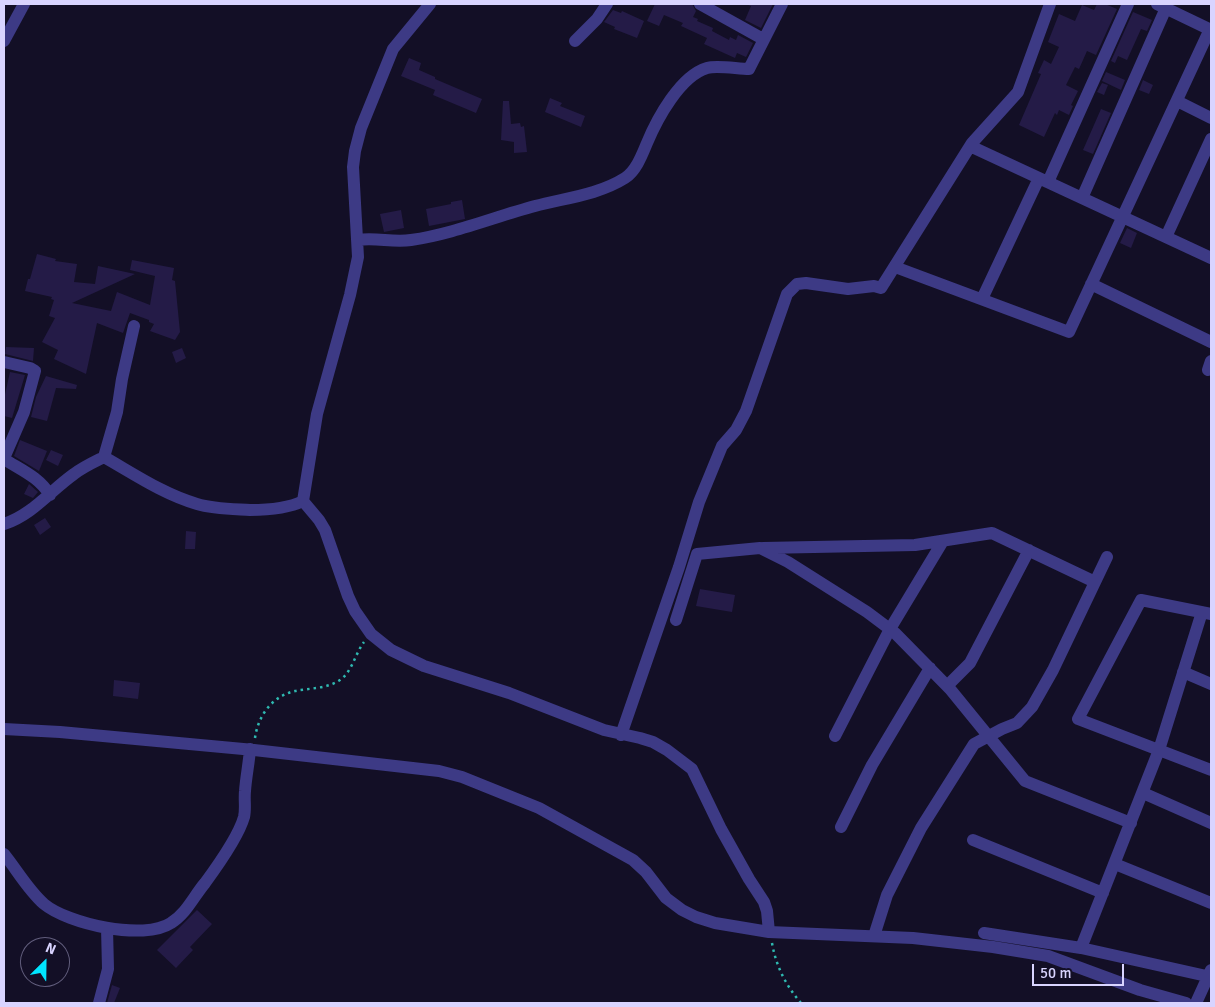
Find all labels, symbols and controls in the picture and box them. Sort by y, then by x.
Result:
north arrow [20,937,70,987]
text: N [43,939,58,958]
scale bar [1035,954,1128,986]
text: 50 m [1040,964,1071,982]

